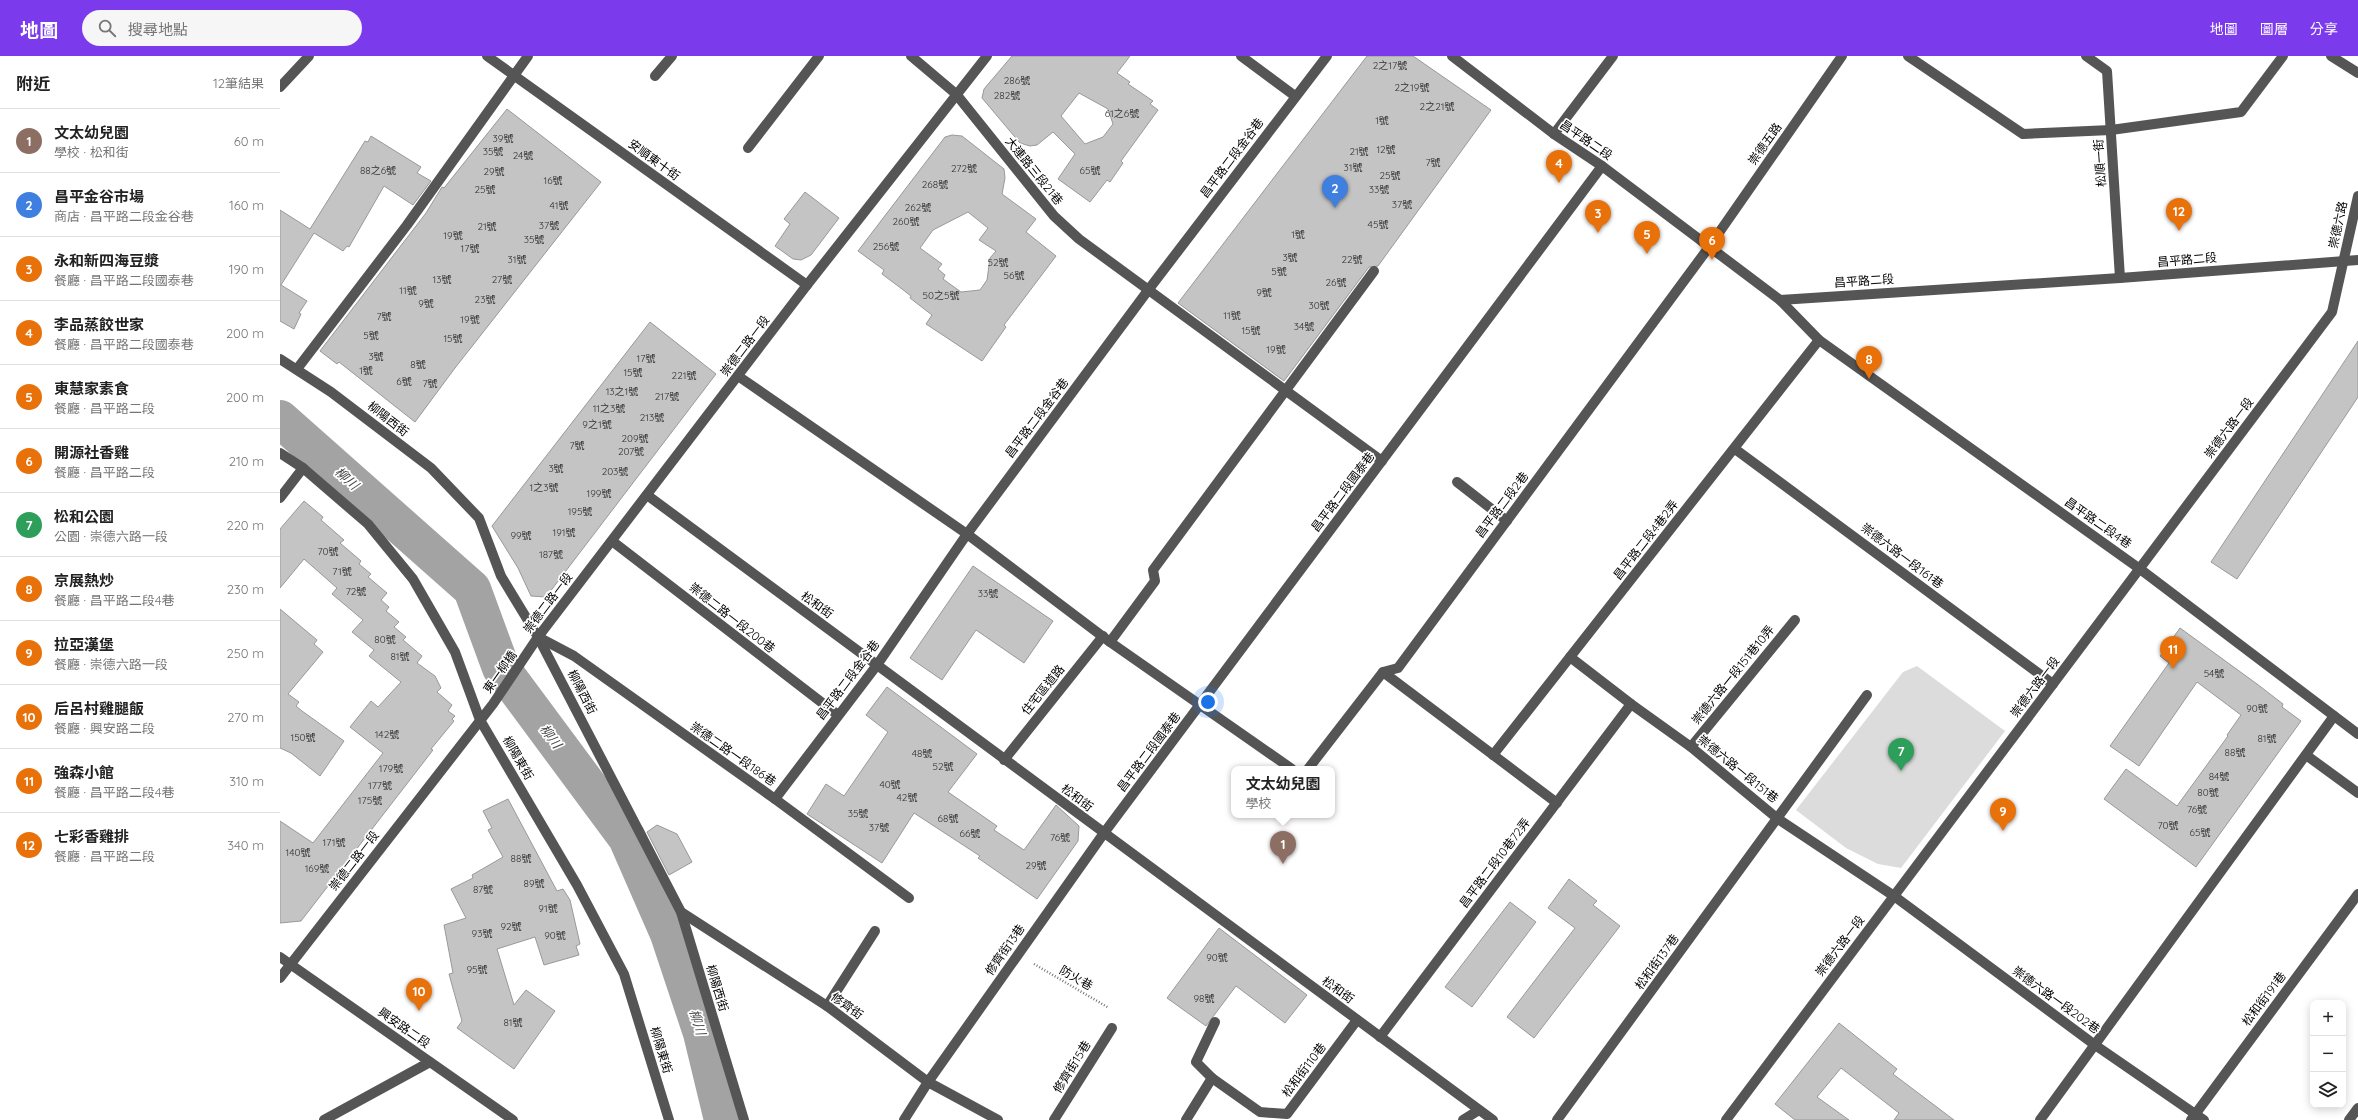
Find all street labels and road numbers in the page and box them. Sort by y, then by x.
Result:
street label: 昌平路二段金谷巷 [1197,115,1266,201]
street label: 昌平路二段 [1557,117,1615,163]
street label: 崇德五路 [1745,120,1785,168]
street label: 大連路三段21巷 [1002,134,1066,208]
street label: 安順東十街 [626,136,683,183]
street label: 松順一街 [2090,139,2109,188]
street label: 崇德六路 [2325,200,2350,250]
street label: 昌平路二段 [2156,249,2218,270]
street label: 昌平路二段 [1834,271,1894,290]
street label: 崇德二路一段 [717,312,772,379]
street label: 昌平路二段金谷巷 [1002,375,1071,461]
street label: 崇德六路一段 [2201,394,2256,461]
street label: 柳陽西街 [365,398,412,439]
street label: 昌平路二段國泰巷 [1308,449,1377,535]
street label: 昌平路二段2巷 [1472,469,1531,541]
street label: 昌平路二段4巷 [2062,494,2135,551]
street label: 昌平路二段4巷2弄 [1610,497,1681,583]
street label: 崇德六路一段161巷 [1858,520,1946,591]
street label: 崇德二路一段 [520,569,575,636]
street label: 崇德二路一段200巷 [686,579,778,656]
street label: 松和街 [798,588,836,621]
street label: 崇德六路一段151巷10弄 [1688,622,1777,727]
street label: 昌平路二段金谷巷 [813,637,882,723]
street label: 東一柳橋 [480,648,520,696]
street label: 崇德六路一段 [2007,653,2062,720]
street label: 住宅區道路 [1018,662,1067,718]
street label: 柳陽西街 [565,667,600,717]
street label: 昌平路二段國泰巷 [1114,709,1183,795]
street label: 崇德二路一段186巷 [687,718,779,789]
street label: 崇德六路一段151巷 [1695,731,1782,806]
street label: 柳陽東街 [500,733,537,782]
street label: 松和街 [1058,781,1096,814]
street label: 昌平路二段10巷72弄 [1456,815,1533,910]
street label: 崇德二路一段 [326,828,382,894]
street label: 崇德六路一段 [1812,912,1867,979]
street label: 修齊街13巷 [982,921,1028,978]
street label: 松和街137巷 [1631,931,1682,992]
street label: 防火巷 [1057,962,1096,993]
street label: 柳陽西街 [703,963,732,1013]
street label: 崇德六路一段202巷 [2010,963,2103,1036]
street label: 松和街191巷 [2238,969,2289,1029]
street label: 松和街 [1319,973,1357,1006]
street label: 修齊街 [828,989,866,1022]
street label: 興安路二段 [375,1004,433,1051]
street label: 柳陽東街 [647,1025,676,1075]
street label: 修齊街15巷 [1050,1038,1094,1096]
street label: 松和街110巷 [1278,1040,1329,1100]

